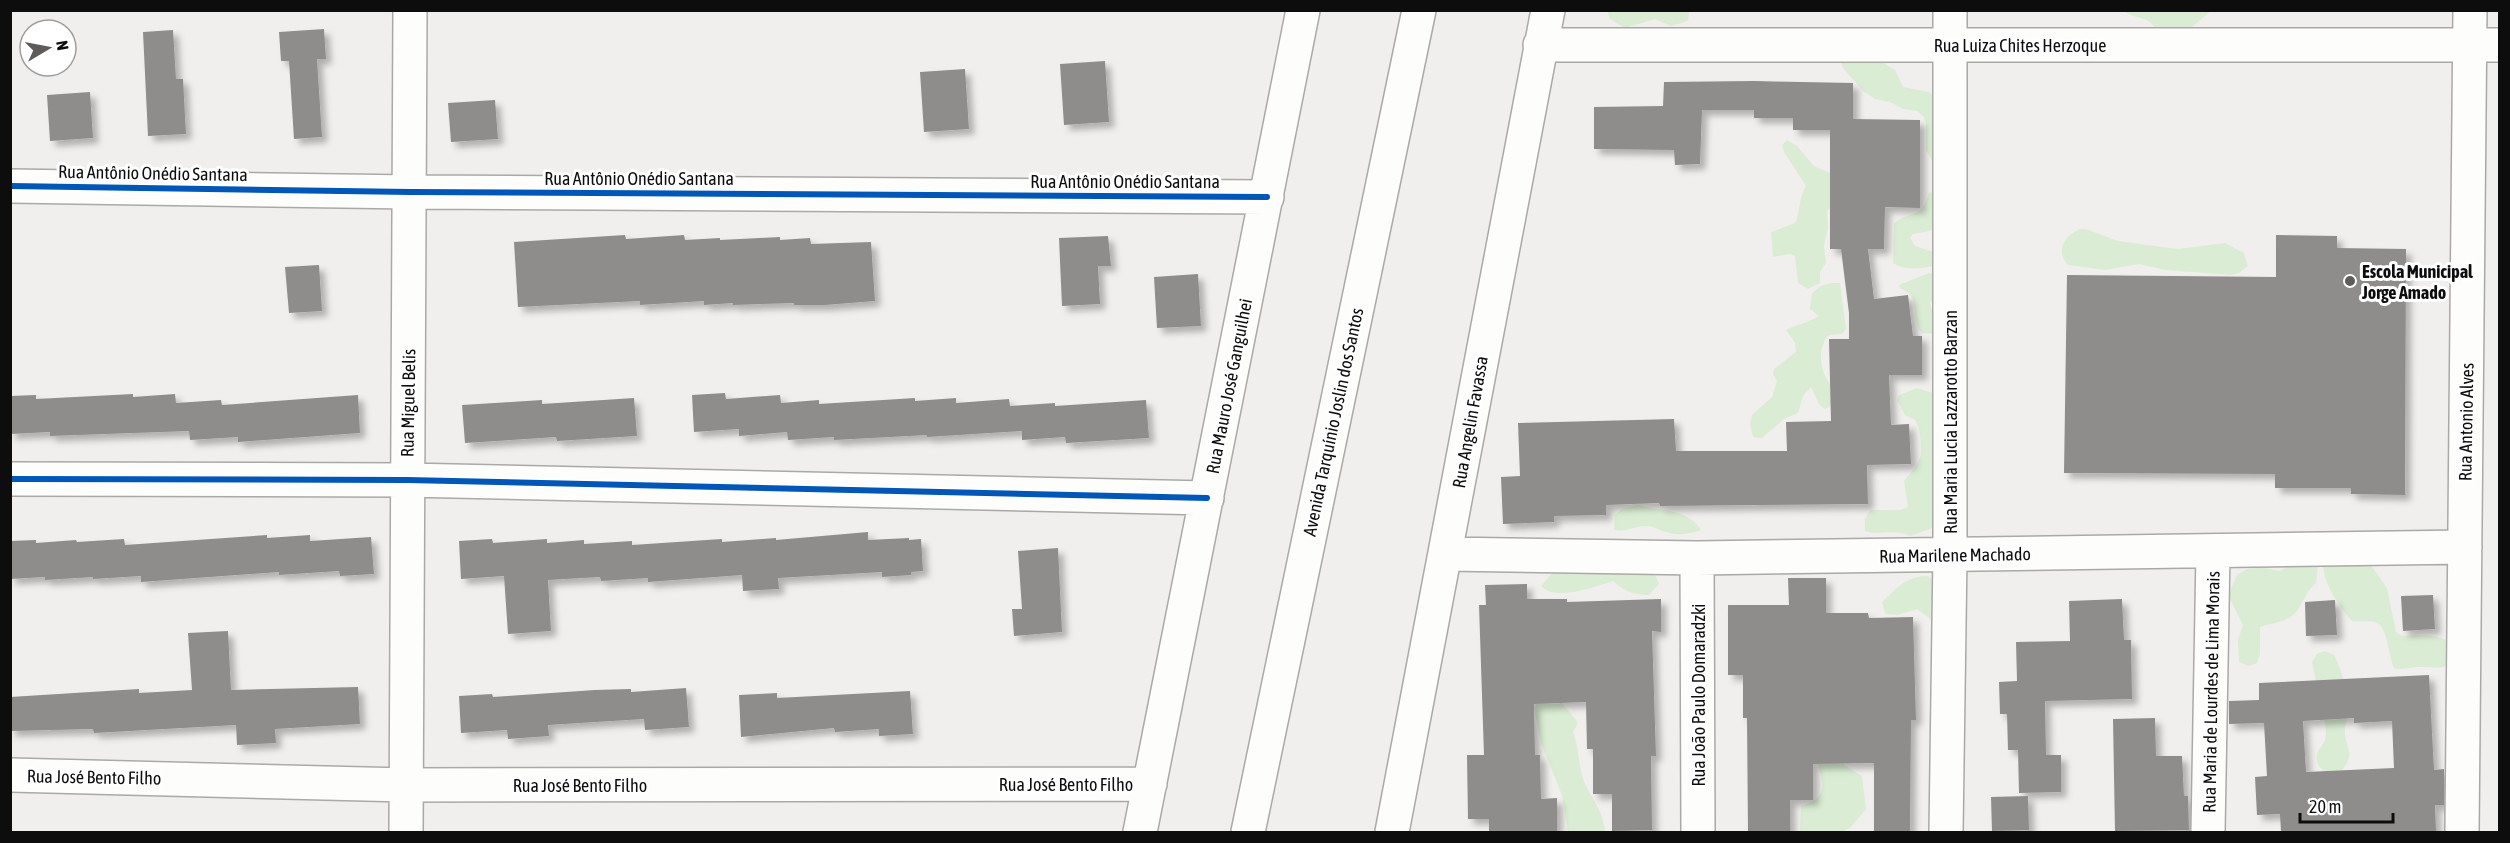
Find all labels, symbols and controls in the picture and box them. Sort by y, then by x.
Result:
north arrow [18,18,78,78]
street label: Rua Luiza Chites Herzoque [1934,35,2106,56]
text: N [53,39,72,52]
street label: Rua Antônio Onédio Santana [58,161,248,185]
street label: Rua Antônio Onédio Santana [544,168,734,189]
street label: Rua Antônio Onédio Santana [1030,171,1220,192]
place label: Escola Municipal Jorge Amado [2361,261,2473,303]
marker: Escola Municipal Jorge Amado [2343,274,2357,288]
street label: Rua Mauro José Ganguilhei [1202,297,1256,475]
street label: Avenida Tarquínio Joslin dos Santos [1299,306,1367,538]
street label: Rua Maria Lucia Lazzarotto Barzan [1940,310,1961,534]
street label: Rua Miguel Belis [397,349,419,457]
street label: Rua Angelin Favassa [1448,354,1492,490]
street label: Rua Antonio Alves [2454,363,2478,481]
street label: Rua Marilene Machado [1879,543,2031,567]
street label: Rua Maria de Lourdes de Lima Morais [2198,571,2224,813]
street label: Rua João Paulo Domaradzki [1688,604,1709,786]
street label: Rua José Bento Filho [27,765,161,789]
street label: Rua José Bento Filho [999,774,1133,795]
street label: Rua José Bento Filho [513,775,647,796]
scale bar [2300,786,2393,824]
text: 20 m [2309,796,2341,817]

